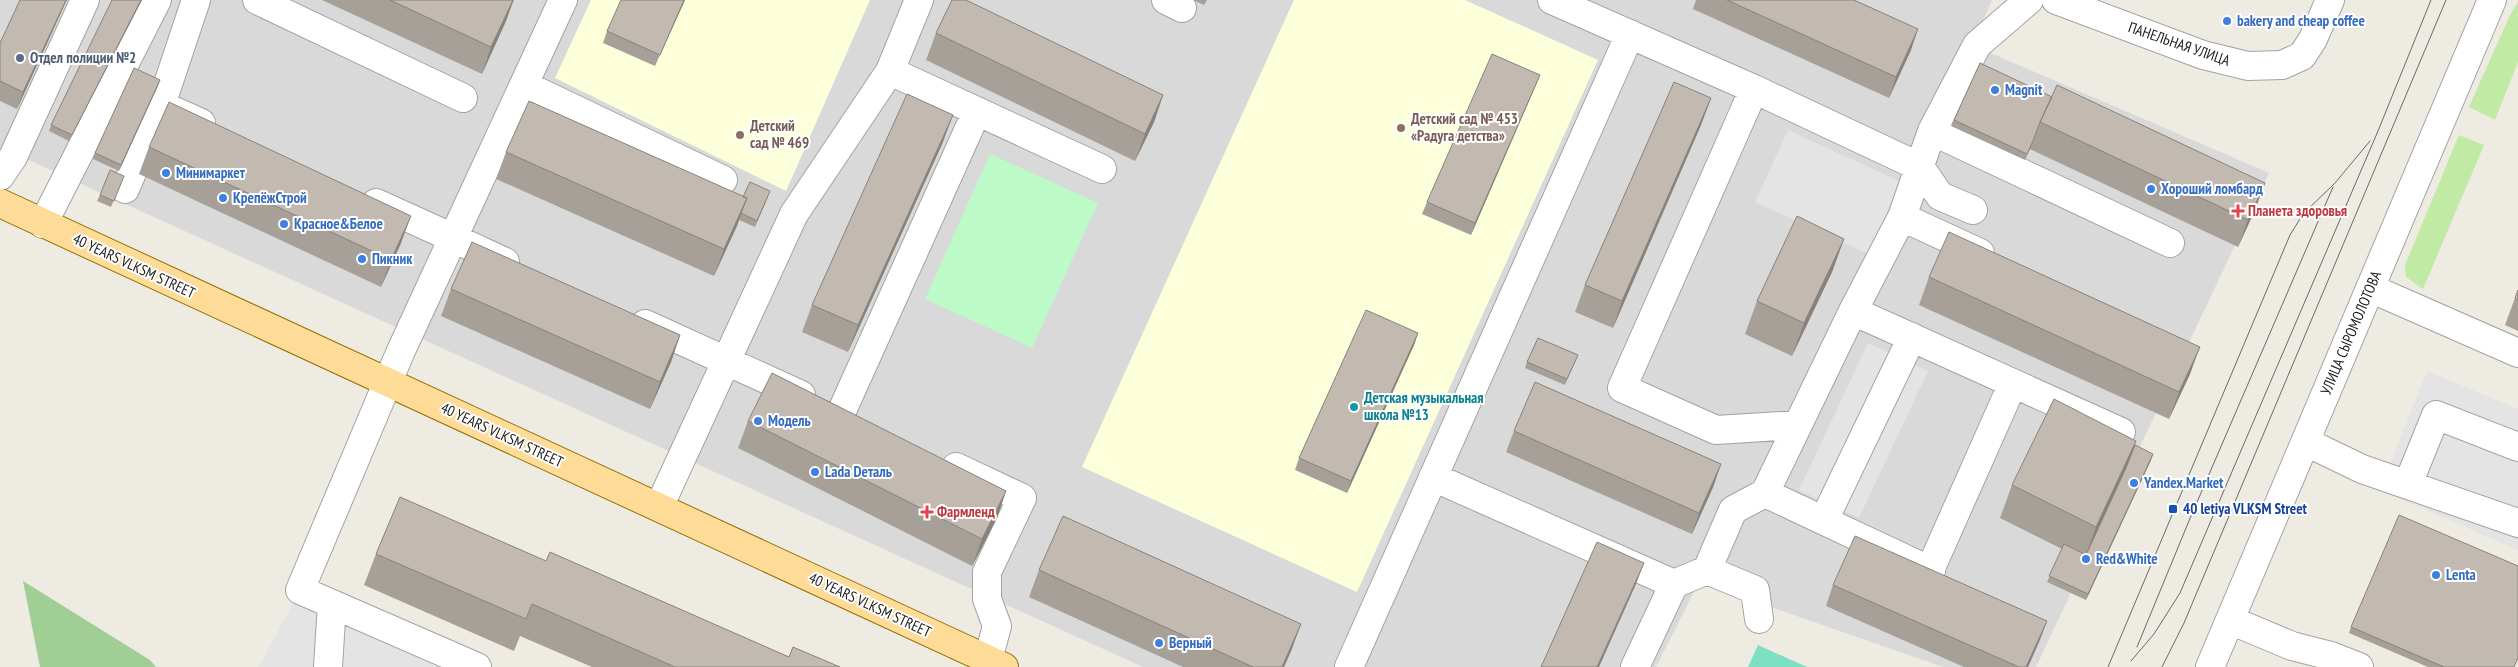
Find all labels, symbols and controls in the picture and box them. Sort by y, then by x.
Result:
place label: bakery and cheap coffee [2237,11,2365,30]
marker: bakery and cheap coffee [2221,15,2233,27]
street label: ПАНЕЛЬНАЯ УЛИЦА [2126,17,2233,70]
place label: Отдел полиции №2 [30,48,136,67]
marker: Отдел полиции №2 [14,52,26,64]
place label: Magnit [2005,80,2043,99]
marker: Magnit [1989,84,2001,96]
place label: Детский сад № 453 «Радуга детства» [1411,109,1518,145]
place label: Детский сад № 469 [750,116,809,152]
marker: Детский сад № 453 «Радуга детства» [1395,122,1407,134]
marker: Детский сад № 469 [734,129,746,141]
place label: Минимаркет [176,163,246,182]
marker: Минимаркет [160,167,172,179]
place label: Хороший ломбард [2161,179,2263,198]
marker: Хороший ломбард [2145,183,2157,195]
place label: КрепёжСтрой [233,188,307,207]
marker: КрепёжСтрой [217,192,229,204]
place label: Планета здоровья [2248,201,2347,220]
marker: Планета здоровья [2232,205,2244,217]
place label: Красное&Белое [294,214,383,233]
marker: Красное&Белое [278,218,290,230]
street label: 40 YEARS VLKSM STREET [70,229,199,302]
place label: Пикник [372,249,413,268]
marker: Пикник [356,253,368,265]
street label: УЛИЦА СЫРОМОЛОТОВА [2316,267,2386,398]
place label: Детская музыкальная школа №13 [1364,388,1484,424]
street label: 40 YEARS VLKSM STREET [438,398,567,471]
marker: Детская музыкальная школа №13 [1348,401,1360,413]
place label: Модель [768,411,811,430]
marker: Модель [752,415,764,427]
place label: Lada Dеталь [825,462,892,481]
marker: Lada Dеталь [809,466,821,478]
place label: Yandex.Market [2143,473,2224,492]
marker: Yandex.Market [2128,477,2140,489]
place label: 40 letiya VLKSM Street [2183,499,2308,518]
place label: Фармленд [937,502,995,521]
marker: 40 letiya VLKSM Street [2167,503,2179,515]
marker: Фармленд [921,506,933,518]
place label: Red&White [2096,549,2158,568]
marker: Red&White [2080,553,2092,565]
place label: Lenta [2446,565,2476,584]
street label: 40 YEARS VLKSM STREET [806,568,935,641]
marker: Lenta [2430,569,2442,581]
place label: Верный [1169,633,1212,652]
marker: Верный [1153,637,1165,649]

